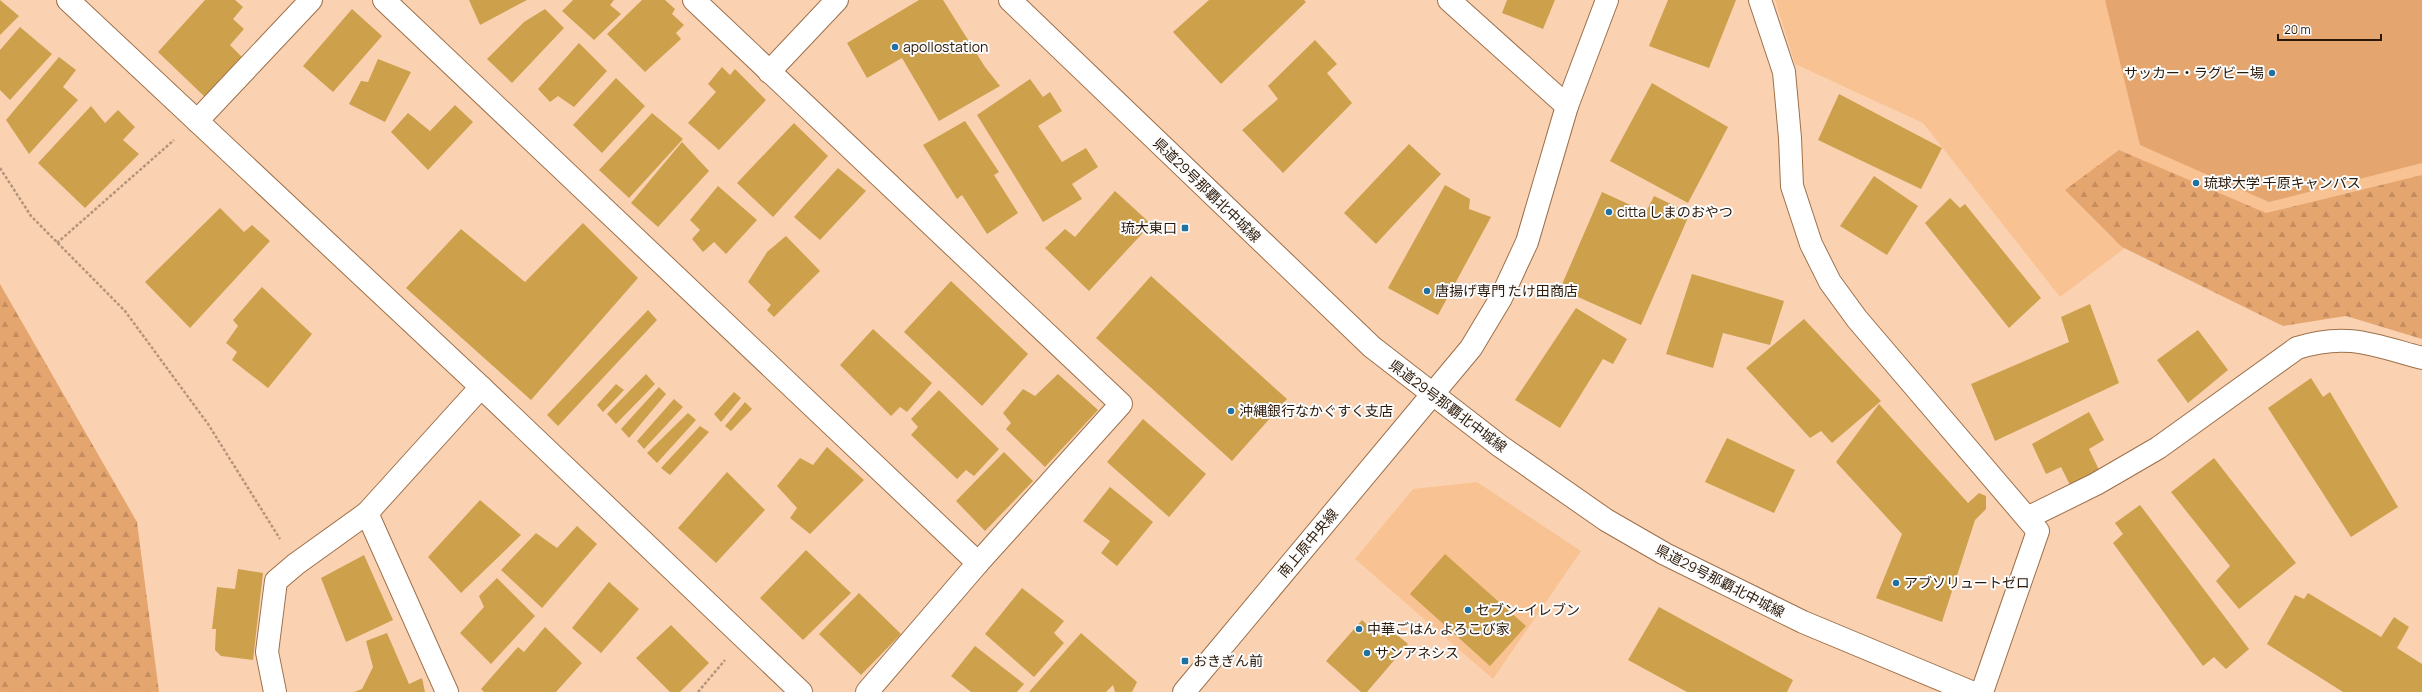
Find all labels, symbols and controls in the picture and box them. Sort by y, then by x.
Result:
scale bar [2278,16,2381,42]
text: 20 m [2284,21,2311,38]
place label: apollostation [903,37,988,56]
marker: apollostation [890,42,900,52]
place label: サッカー・ラグビー場 [2124,63,2264,82]
marker: サッカー・ラグビー場 [2267,68,2277,78]
street label: 県道29号那覇北中城線 [1149,133,1265,246]
place label: 琉球大学 千原キャンパス [2204,173,2361,192]
marker: 琉球大学 千原キャンパス [2191,178,2201,188]
place label: citta しまのおやつ [1617,202,1733,221]
marker: citta しまのおやつ [1604,207,1614,217]
place label: 琉大東口 [1121,218,1177,237]
marker: 琉大東口 [1180,223,1190,233]
place label: 唐揚げ専門 たけ田商店 [1435,281,1578,300]
marker: 唐揚げ専門 たけ田商店 [1422,286,1432,296]
street label: 県道29号那覇北中城線 [1386,355,1511,456]
place label: 沖縄銀行なかぐすく支店 [1239,401,1393,420]
marker: 沖縄銀行なかぐすく支店 [1226,406,1236,416]
street label: 南上原中央線 [1273,504,1342,581]
street label: 県道29号那覇北中城線 [1652,540,1788,621]
place label: アブソリュートゼロ [1904,573,2030,592]
marker: アブソリュートゼロ [1891,578,1901,588]
place label: セブン-イレブン [1476,600,1580,619]
marker: セブン-イレブン [1463,605,1473,615]
place label: 中華ごはん よろこび家 [1367,619,1510,638]
marker: 中華ごはん よろこび家 [1354,624,1364,634]
place label: サンアネシス [1375,643,1459,662]
marker: サンアネシス [1362,648,1372,658]
place label: おきぎん前 [1193,651,1263,670]
marker: おきぎん前 [1180,656,1190,666]

